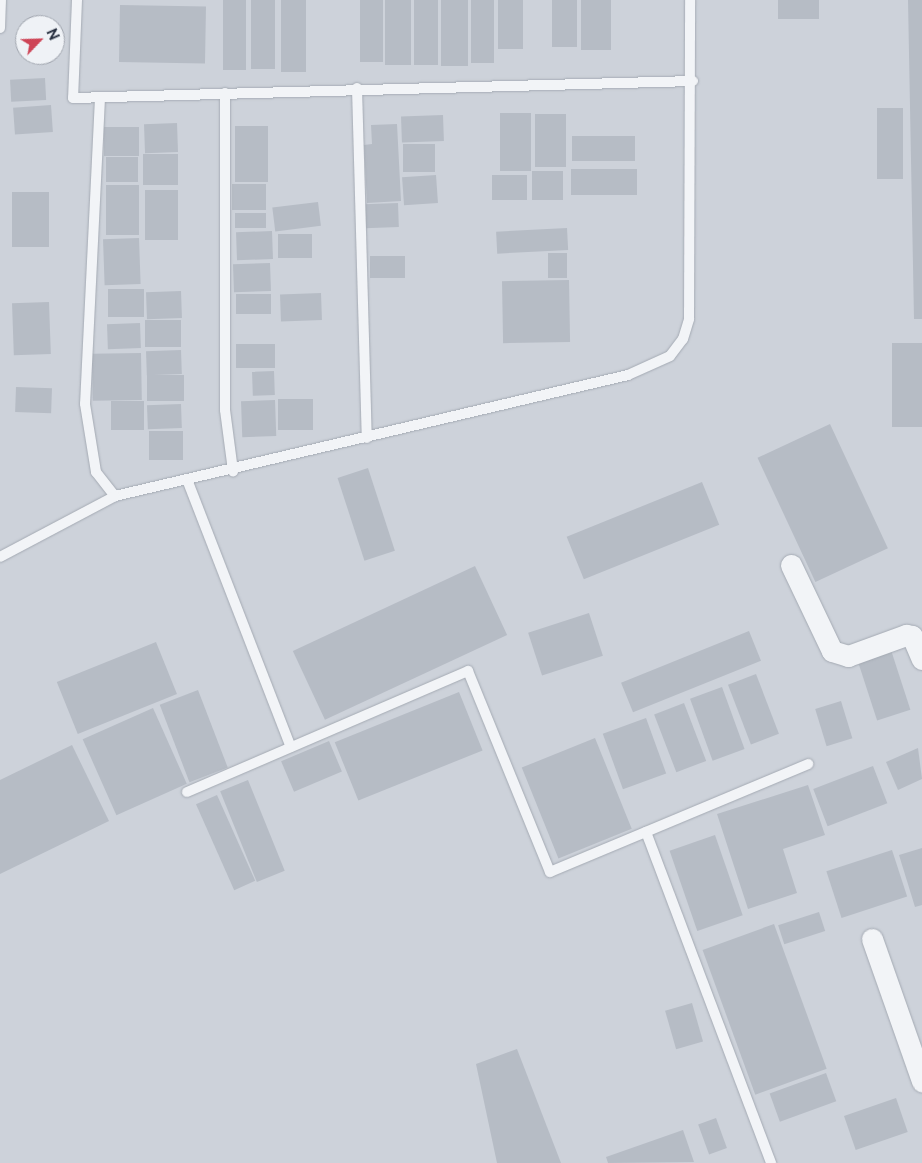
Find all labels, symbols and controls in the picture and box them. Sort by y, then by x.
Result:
north arrow [15,15,65,65]
text: N [43,26,62,42]

